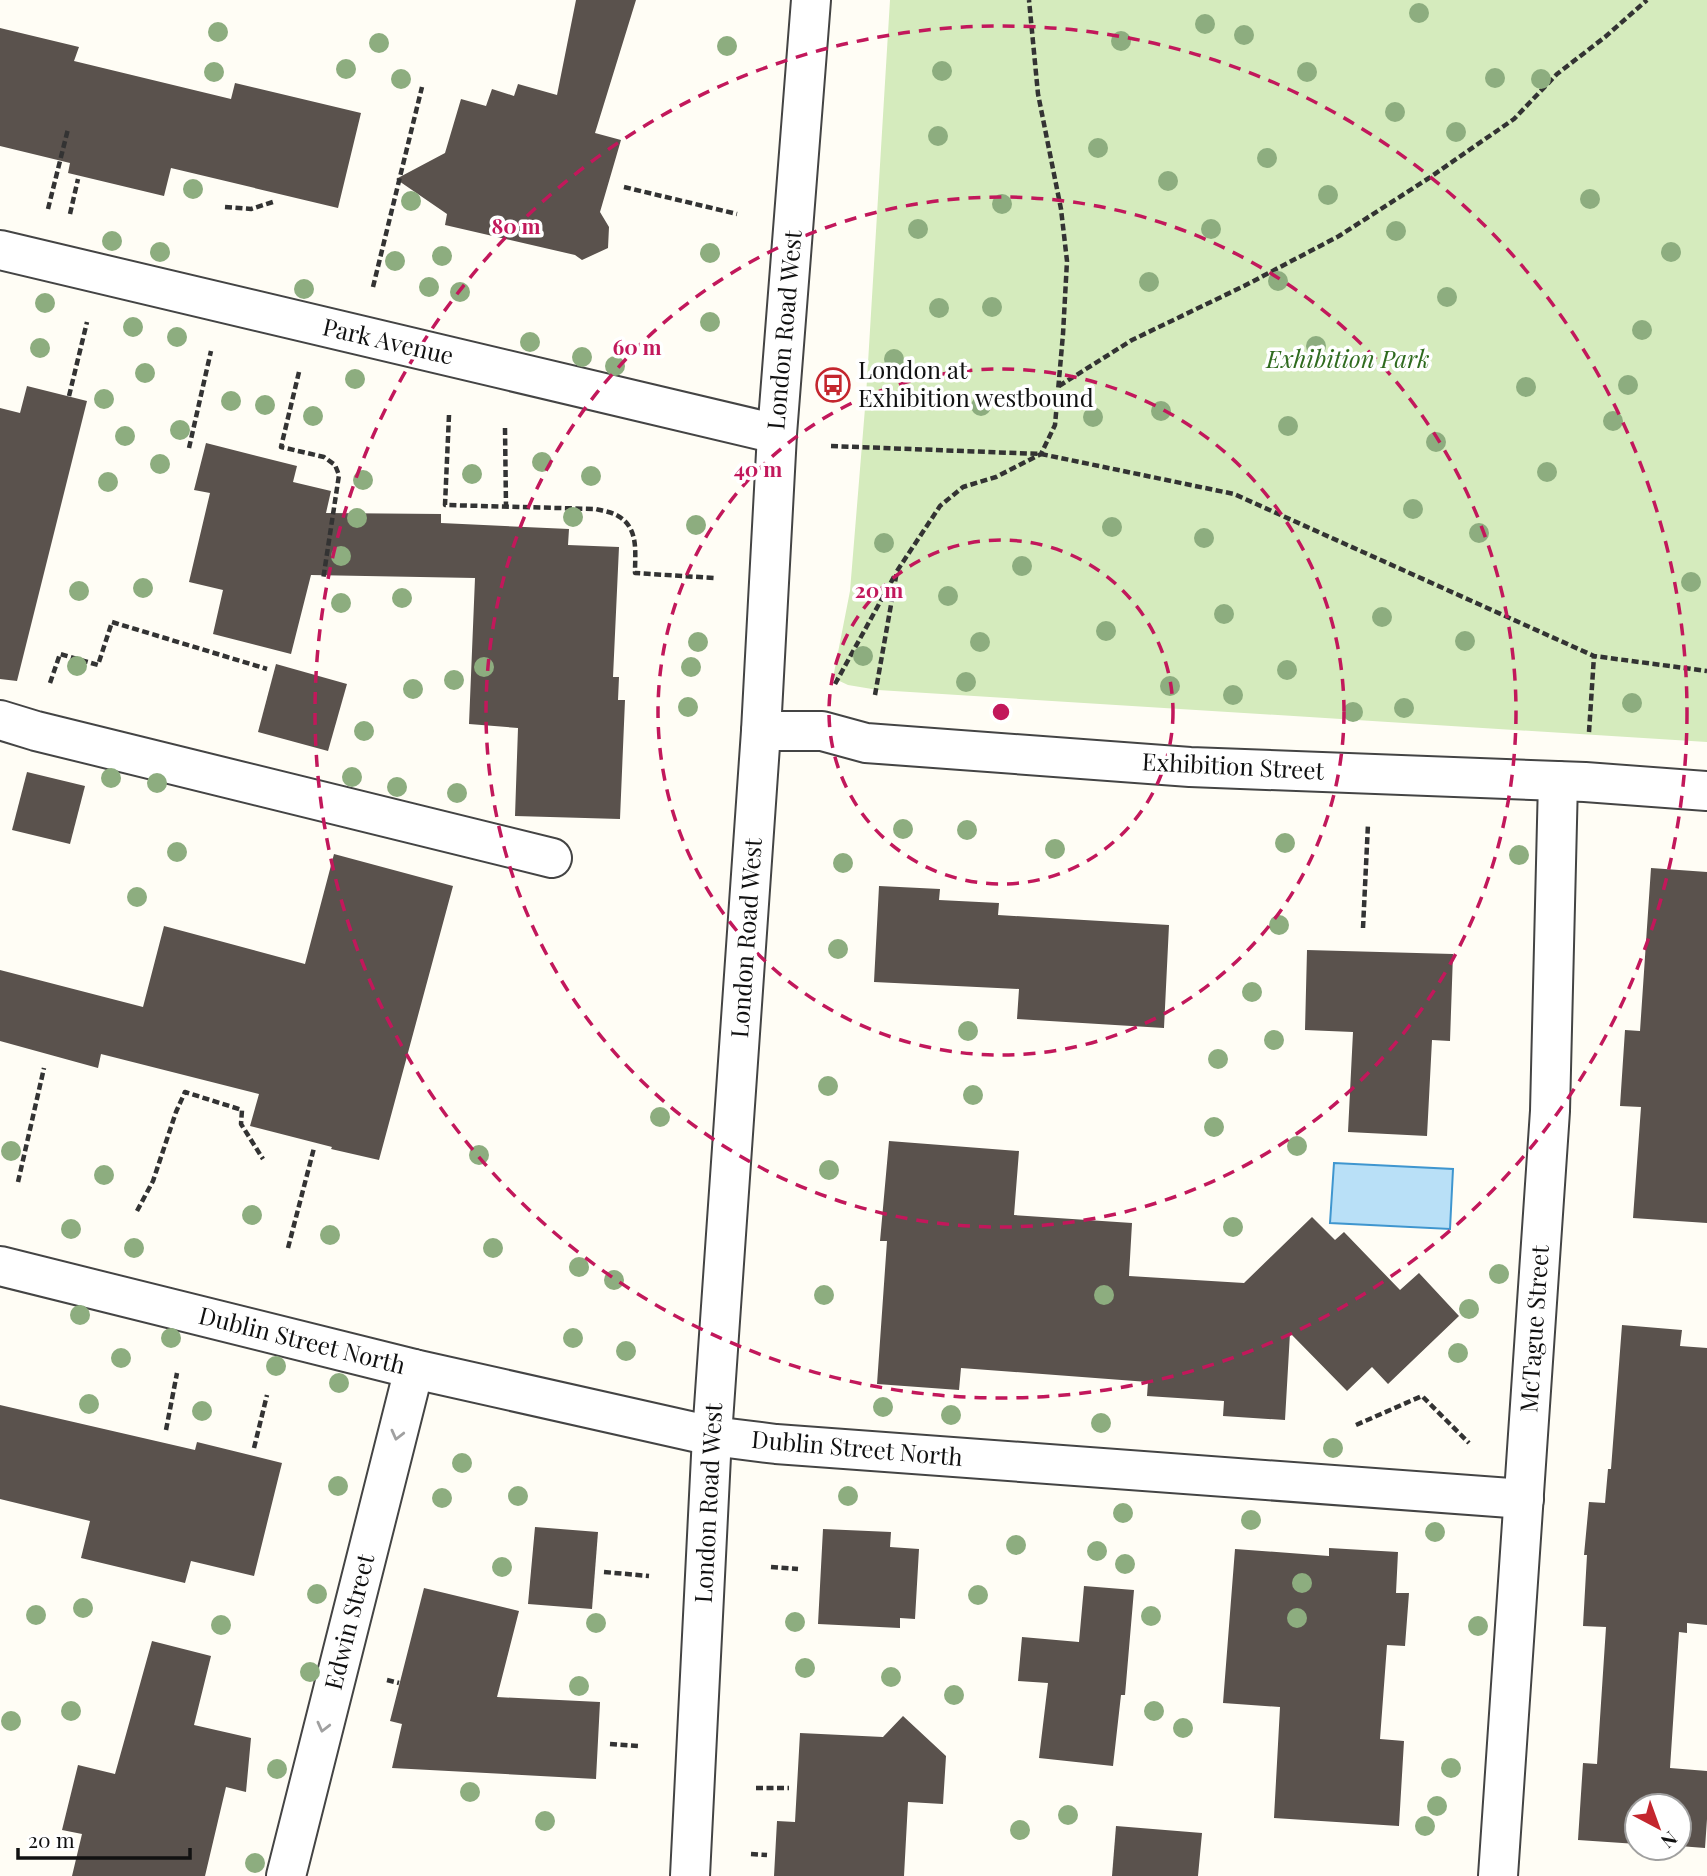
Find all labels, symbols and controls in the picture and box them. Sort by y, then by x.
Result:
text: 80 m [491,211,541,239]
street label: London Road West [758,228,808,431]
street label: Park Avenue [320,309,457,371]
text: 60 m [612,332,662,360]
park label: Exhibition Park [1265,342,1430,374]
place label: London at Exhibition westbound [858,353,1094,413]
bus stop icon: London at Exhibition westbound [814,366,852,404]
text: 40 m [734,454,782,482]
text: 20 m [855,575,903,603]
centre of rings [989,700,1013,724]
street label: Exhibition Street [1141,744,1325,786]
street label: London Road West [722,836,768,1039]
street label: McTague Street [1511,1244,1555,1414]
street label: Dublin Street North [196,1298,409,1380]
street label: London Road West [686,1402,728,1604]
street label: Dublin Street North [750,1422,964,1472]
one-way arrow [391,1429,405,1441]
street label: Edwin Street [316,1550,380,1693]
one-way arrow [317,1721,331,1733]
north arrow [1623,1792,1693,1862]
scale bar [18,1816,189,1860]
text: 20 m [28,1825,75,1853]
text: N [1656,1826,1684,1855]

